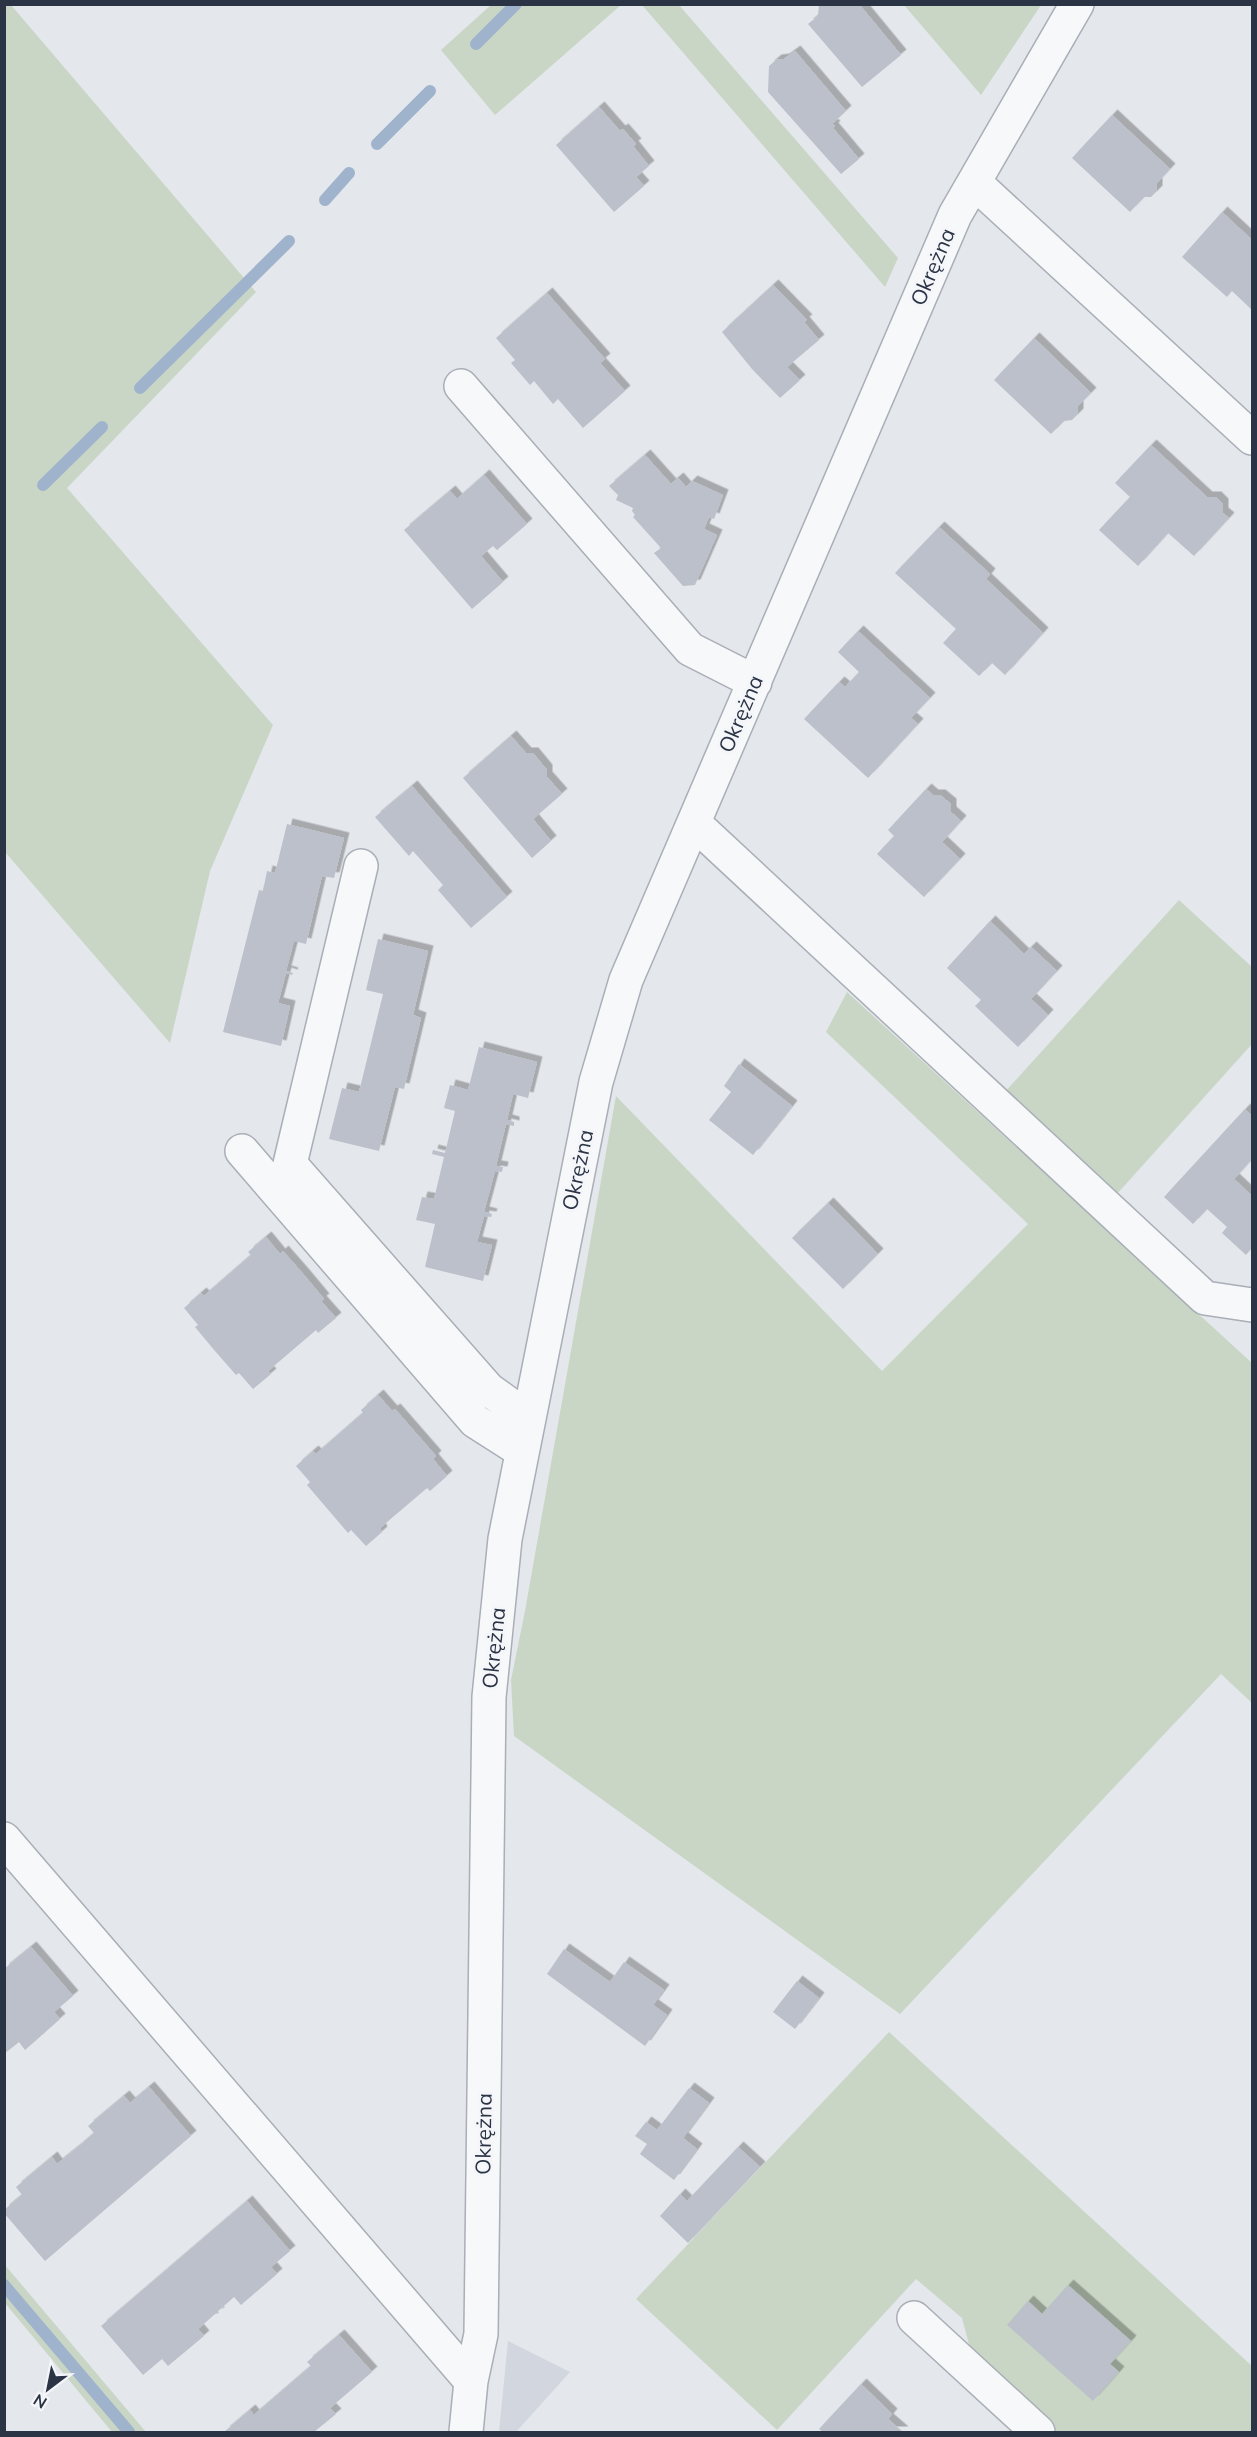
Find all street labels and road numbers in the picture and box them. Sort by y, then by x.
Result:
street label: Okrężna [904,224,960,309]
street label: Okrężna [712,671,768,756]
street label: Okrężna [556,1127,598,1212]
street label: Okrężna [476,1606,510,1690]
street label: Okrężna [469,2093,497,2175]

